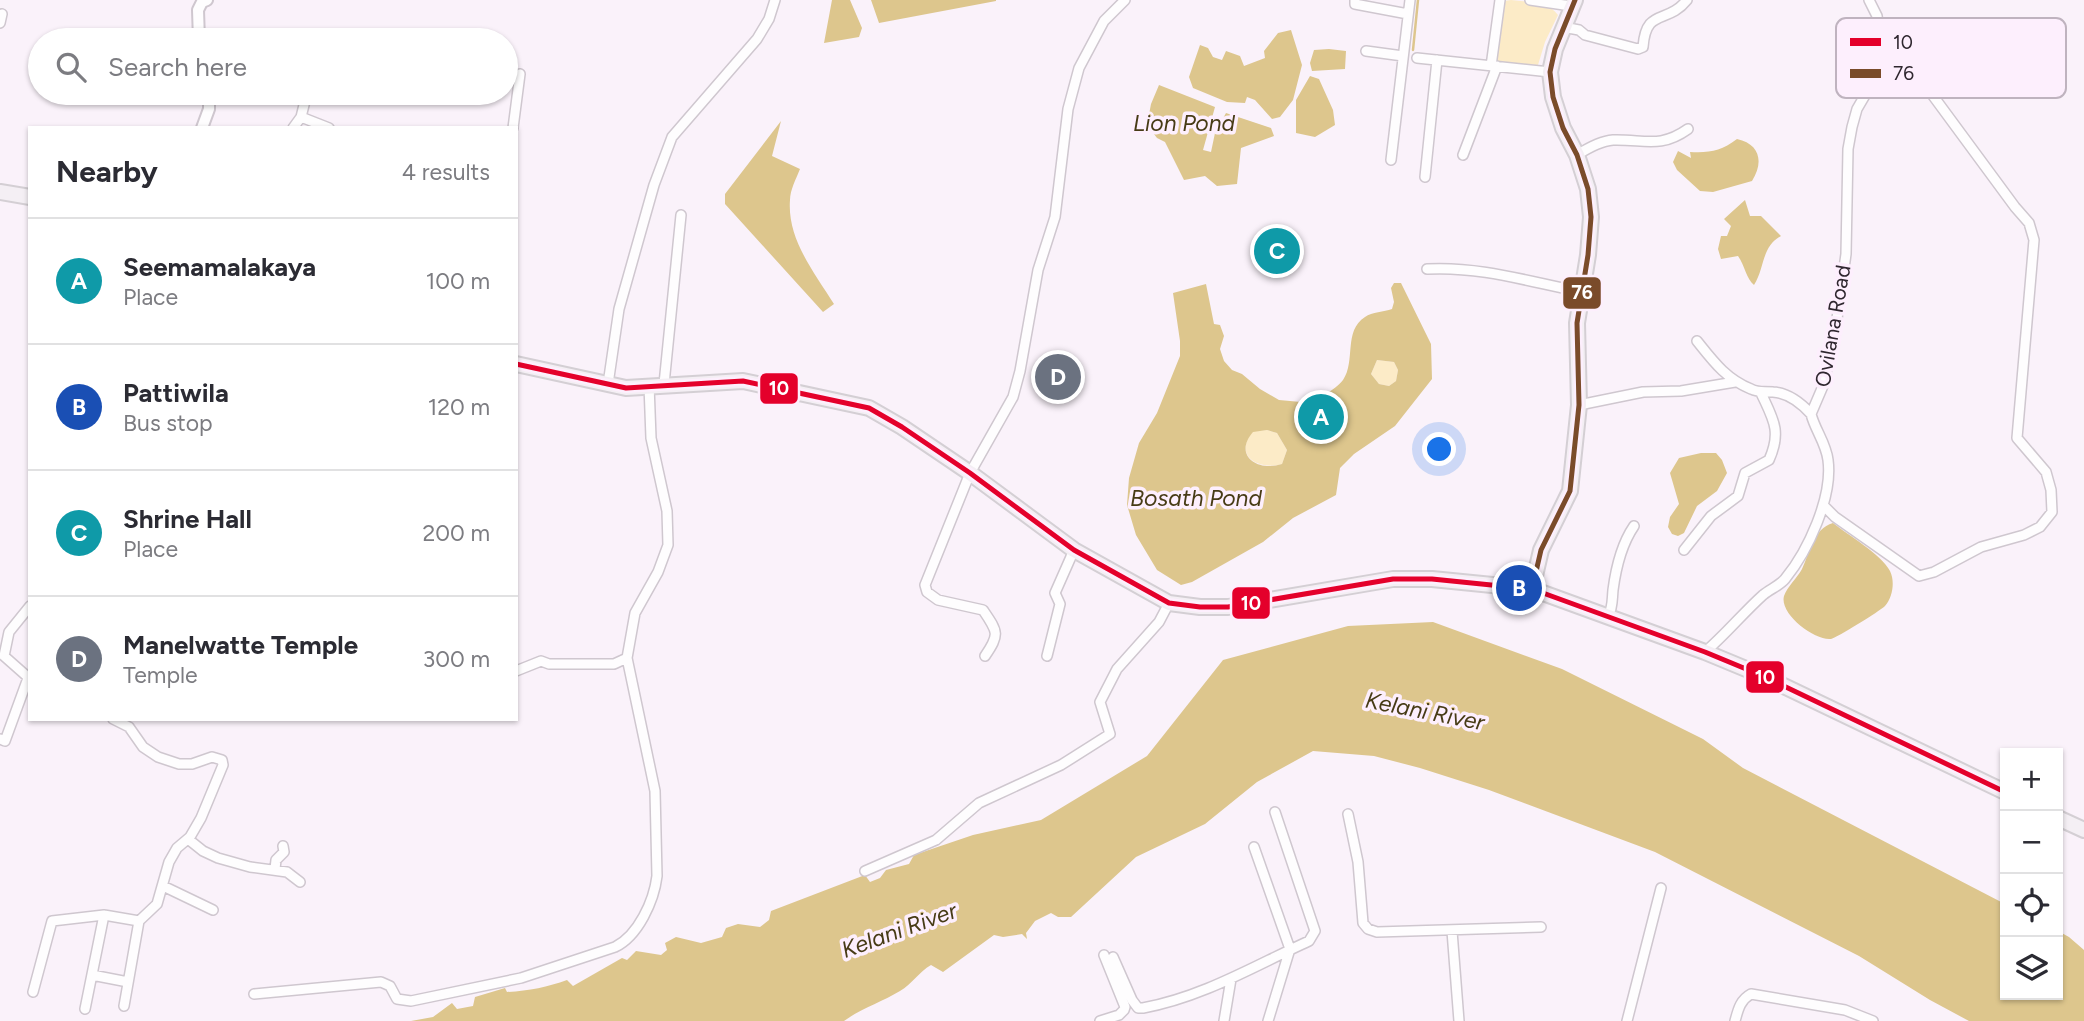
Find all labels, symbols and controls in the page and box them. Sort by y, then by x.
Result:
legend [1836,18,2066,98]
search box [28,28,518,105]
text: 10 [1893,31,1913,54]
icon: search [52,48,90,86]
text: Search here [108,51,247,83]
text: 76 [1893,62,1914,85]
water label: Lion Pond [1133,109,1235,137]
text: Nearby [56,153,158,190]
text: 4 results [402,158,490,186]
pin: C [1254,225,1300,277]
text: Seemamalakaya [123,251,316,283]
street label: Ovilana Road [1809,263,1856,389]
text: A [71,267,87,295]
text: 100 m [426,267,490,295]
line badge: 76 [1562,276,1602,310]
text: 76 [1571,281,1593,304]
text: Place [123,283,178,311]
pin: D [1035,351,1081,403]
line badge: 10 [759,372,799,405]
text: Pattiwila [123,377,229,409]
text: 10 [769,377,789,400]
pin: A [1298,391,1344,443]
text: B [72,393,86,421]
text: 120 m [428,393,490,421]
text: Bus stop [123,409,213,437]
your location [1422,432,1456,466]
water label: Bosath Pond [1130,484,1262,512]
text: Shrine Hall [123,503,252,535]
text: C [71,519,87,547]
text: 200 m [422,519,490,547]
text: Place [123,535,178,563]
pin: B [1496,562,1542,614]
line badge: 10 [1231,586,1271,620]
text: 10 [1241,592,1261,615]
text: Manelwatte Temple [123,629,358,661]
text: D [71,645,87,673]
text: 300 m [423,645,490,673]
line badge: 10 [1745,660,1785,694]
text: Temple [123,661,198,689]
text: 10 [1755,666,1775,689]
water label: Kelani River [1363,686,1488,736]
map controls [2000,748,2063,1000]
button: + [2000,748,2063,811]
button: − [2000,811,2063,874]
button: locate [2000,874,2063,937]
water label: Kelani River [837,896,962,964]
button: layers [2000,937,2063,1000]

